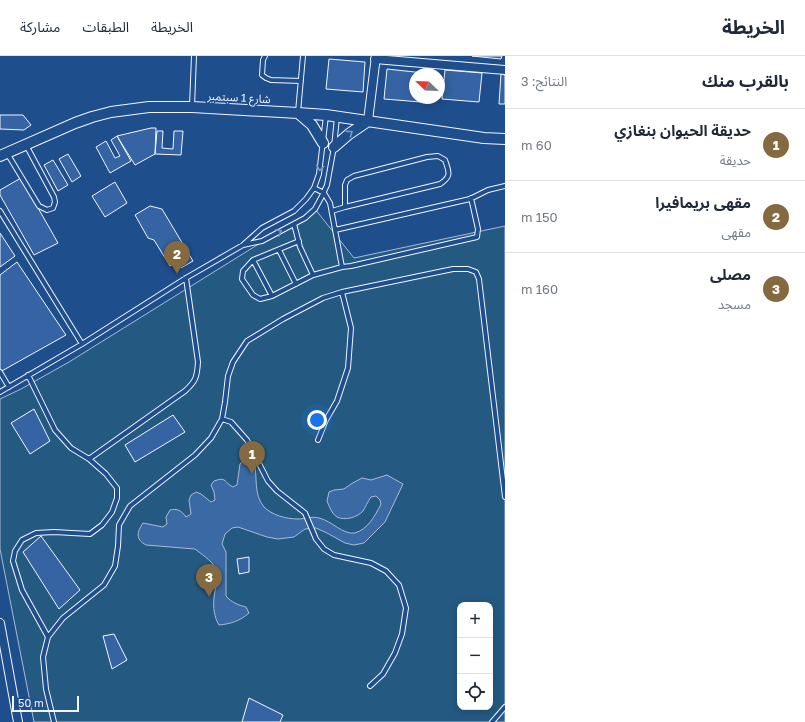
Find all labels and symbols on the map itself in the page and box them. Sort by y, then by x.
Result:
north arrow [409,68,445,104]
street label: شارع 1 سبتمبر [206,89,271,107]
one-way arrow [346,130,353,138]
one-way arrow [316,165,325,171]
one-way arrow [275,229,283,237]
pin: 2 [164,241,190,274]
your location [307,410,327,430]
pin: 1 [239,441,265,474]
pin: 3 [196,564,222,597]
scale bar [12,694,79,713]

